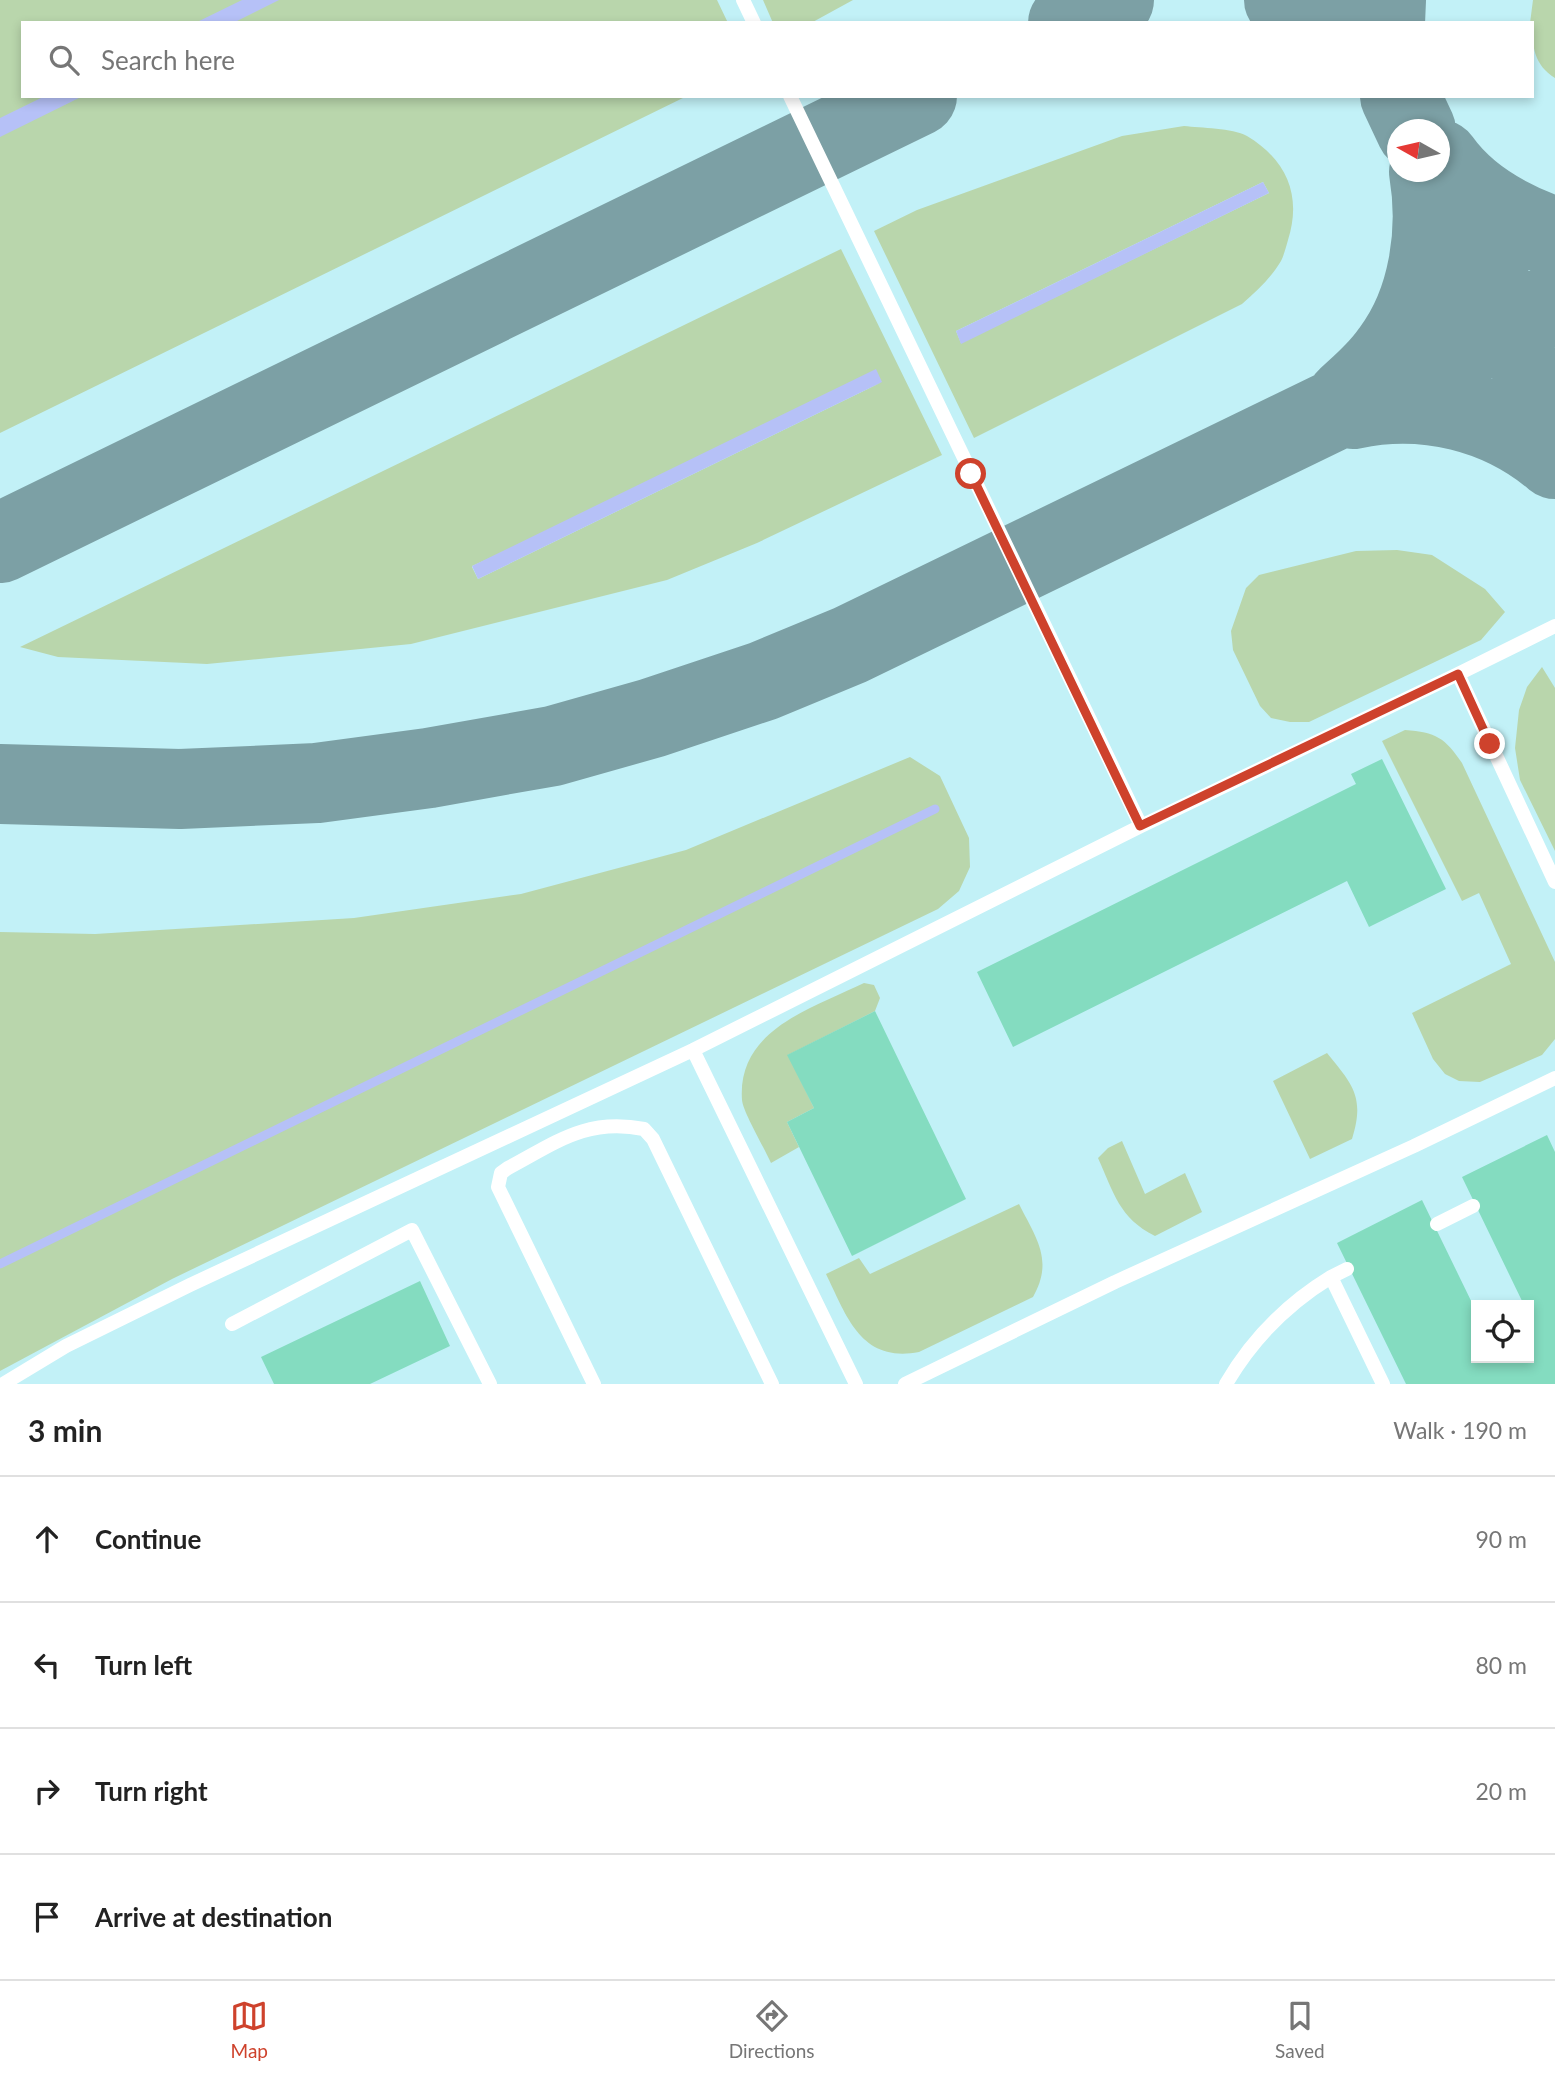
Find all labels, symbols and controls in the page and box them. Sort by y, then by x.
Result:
search box [21,21,1534,98]
icon: search [45,41,83,79]
text: Search here [101,44,235,76]
north arrow [1387,119,1450,182]
route start [955,458,986,489]
route end [1474,728,1505,759]
map controls [1471,1300,1534,1363]
button: locate [1471,1300,1534,1363]
text: 3 min [28,1412,102,1448]
text: Walk · 190 m [1393,1416,1527,1444]
icon: ahead [28,1520,66,1558]
text: Continue [95,1523,201,1555]
text: 90 m [1476,1525,1527,1553]
icon: left [28,1646,66,1684]
text: Turn left [95,1649,192,1681]
text: 80 m [1476,1651,1527,1679]
icon: right [28,1772,66,1810]
text: Turn right [95,1775,208,1807]
text: 20 m [1476,1777,1527,1805]
icon: arrive [28,1898,66,1936]
text: Arrive at destination [95,1901,332,1933]
tab: Map [230,1997,268,2062]
tab: Directions [729,1997,815,2062]
tab: Saved [1275,1997,1325,2062]

